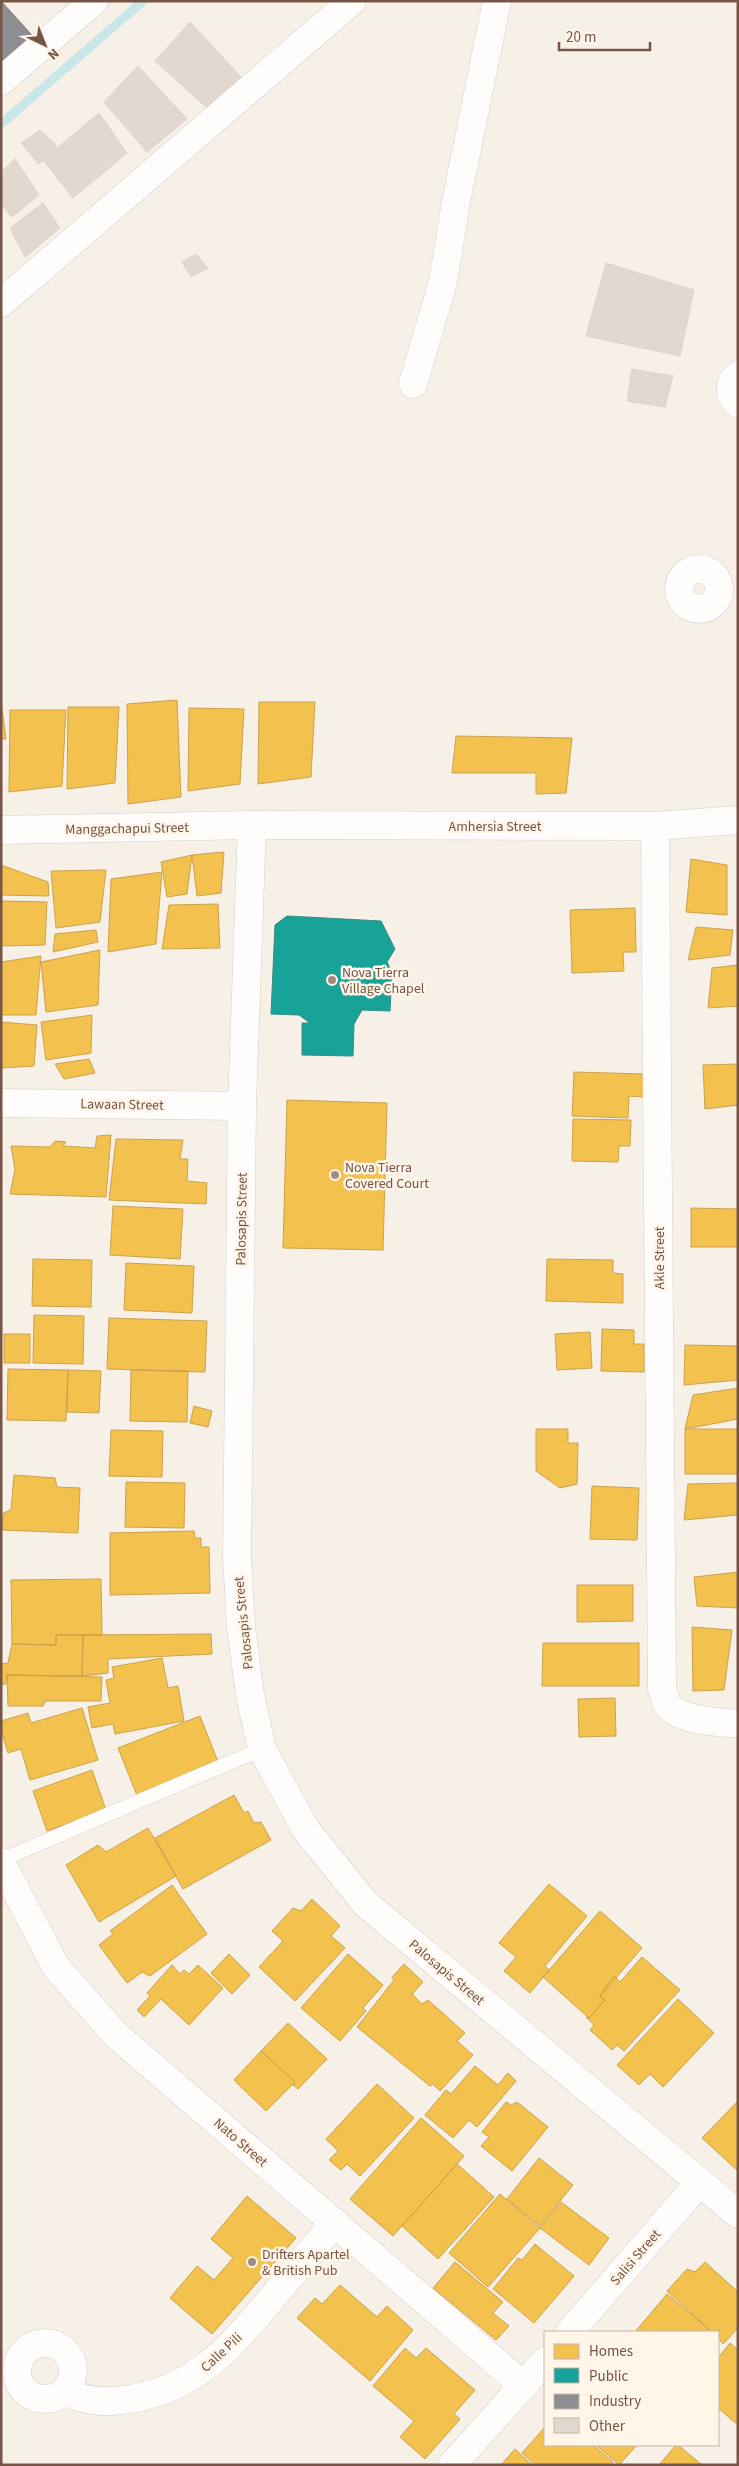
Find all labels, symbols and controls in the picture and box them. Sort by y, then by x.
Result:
north arrow [20,20,70,70]
scale bar [559,20,650,52]
text: 20 m [566,27,596,48]
text: N [43,43,63,64]
street label: Amhersia Street [449,817,542,837]
street label: Manggachapui Street [65,818,189,840]
place label: Nova Tierra Village Chapel [342,963,425,999]
marker: Nova Tierra Village Chapel [326,974,338,986]
street label: Lawaan Street [80,1094,164,1116]
place label: Nova Tierra Covered Court [345,1158,429,1194]
marker: Nova Tierra Covered Court [329,1169,341,1181]
street label: Palosapis Street [231,1172,253,1266]
street label: Akle Street [650,1226,670,1289]
street label: Palosapis Street [229,1575,259,1670]
street label: Palosapis Street [404,1935,489,2011]
street label: Nato Street [209,2114,272,2172]
street label: Salisi Street [606,2225,666,2290]
place label: Drifters Apartel & British Pub [262,2245,350,2281]
marker: Drifters Apartel & British Pub [246,2256,258,2268]
street label: Calle Pili [196,2328,247,2377]
legend [544,2331,719,2446]
text: Homes [589,2341,633,2362]
text: Public [589,2366,628,2387]
text: Industry [589,2391,641,2412]
text: Other [589,2416,626,2437]

